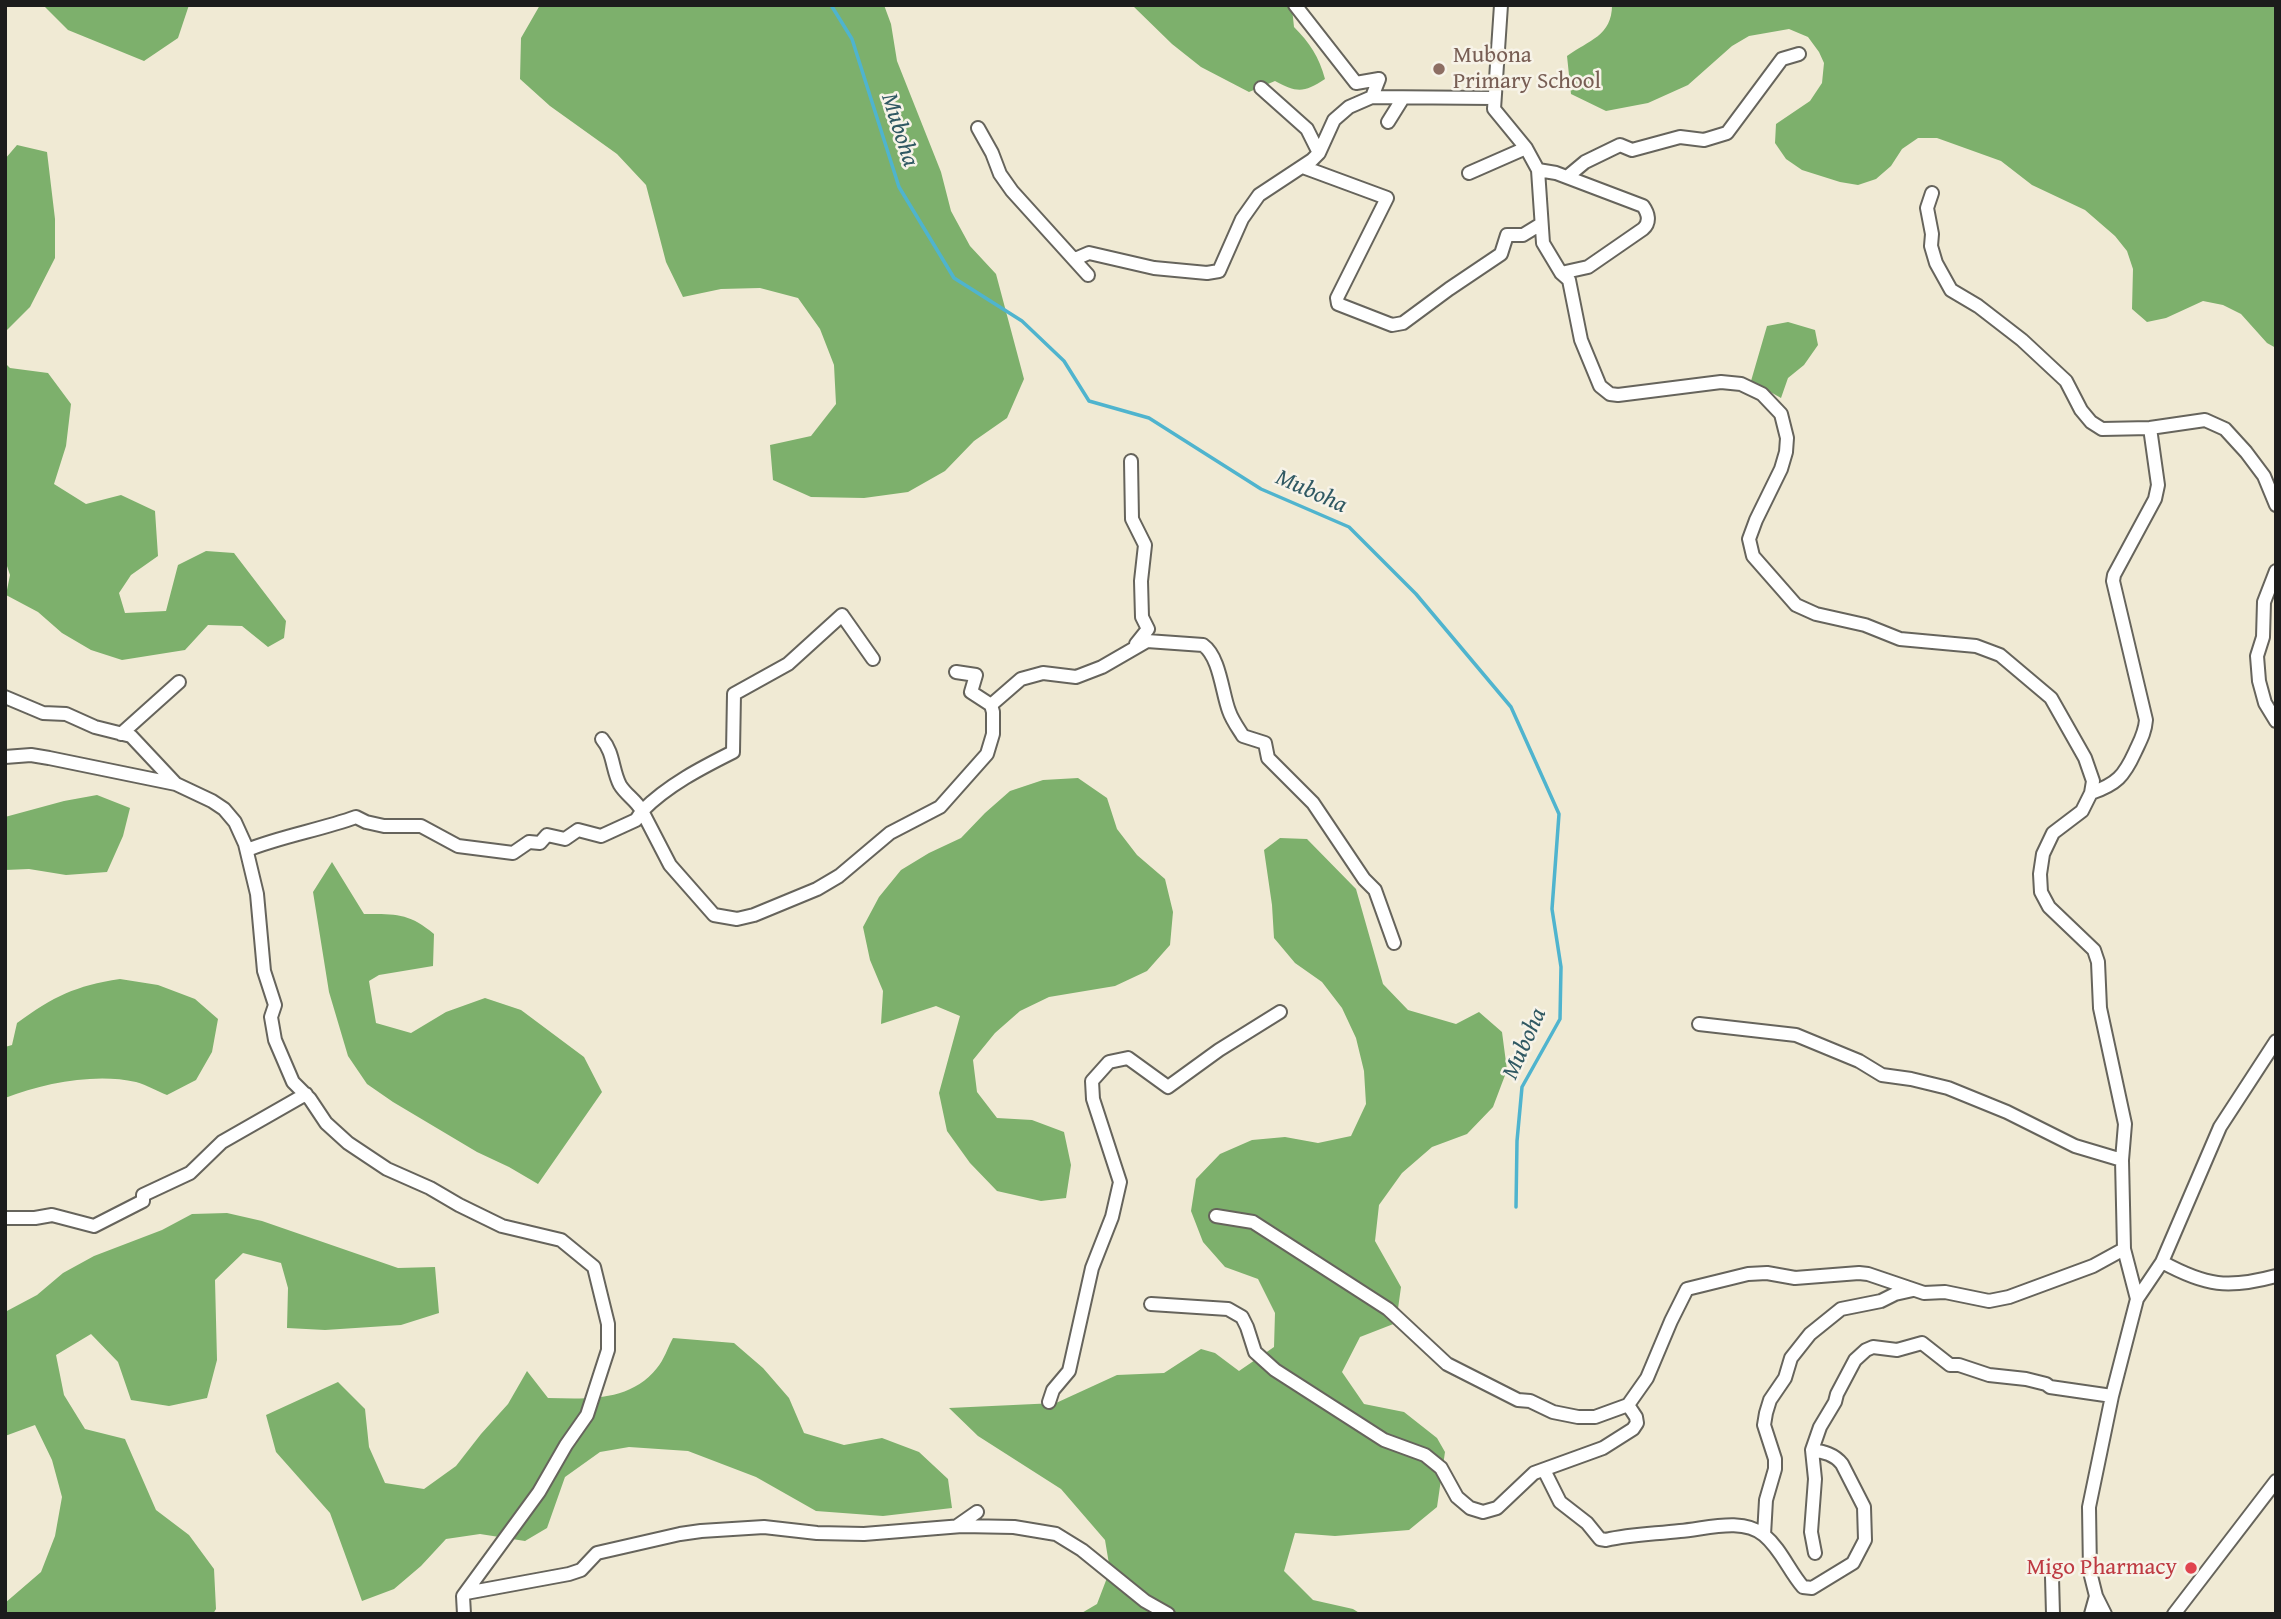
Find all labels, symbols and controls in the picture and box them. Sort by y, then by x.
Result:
place label: Mubona Primary School [1453,42,1601,96]
marker: Mubona Primary School [1431,61,1447,77]
water label: Muboha [874,90,924,170]
water label: Muboha [1271,464,1351,520]
water label: Muboha [1497,1004,1553,1084]
place label: Migo Pharmacy [2027,1554,2177,1582]
marker: Migo Pharmacy [2183,1560,2199,1576]

